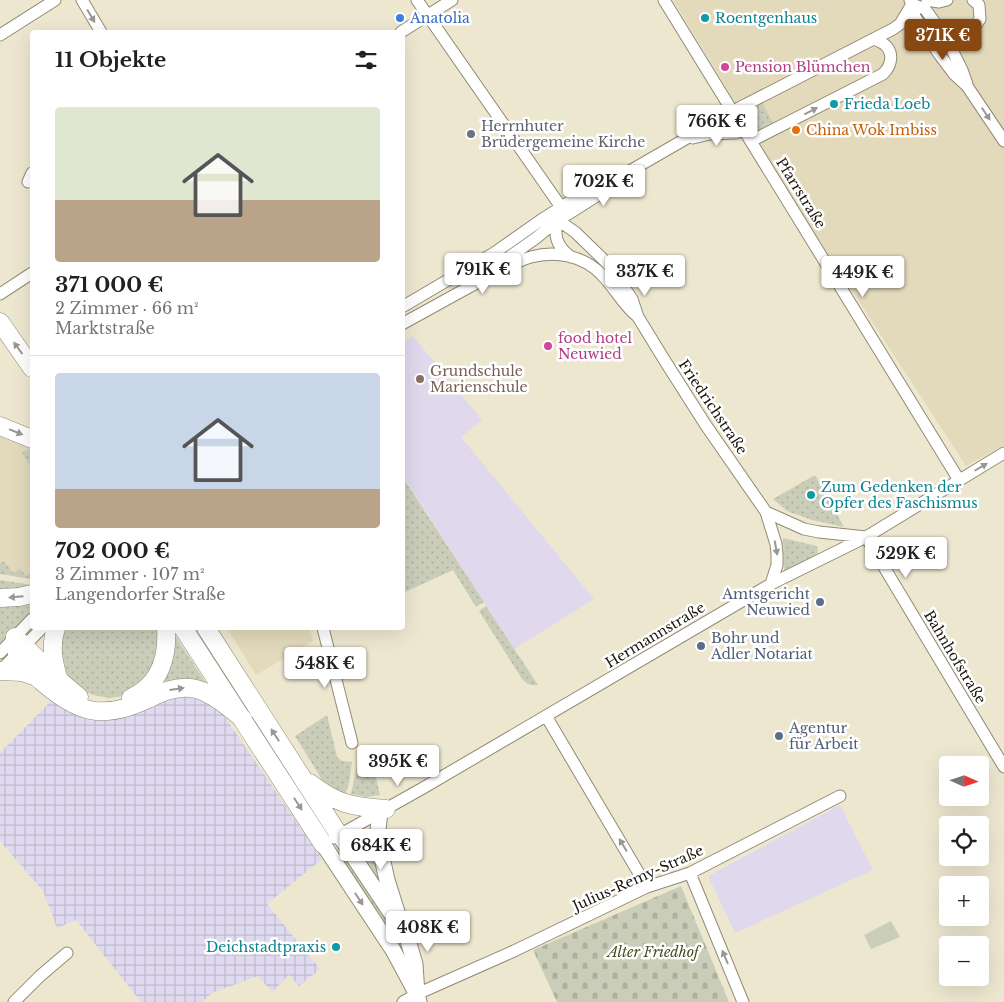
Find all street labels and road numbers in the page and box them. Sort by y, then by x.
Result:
street label: Pfarrstraße [772,154,830,232]
street label: Friedrichstraße [675,356,751,458]
street label: Hermannstraße [602,598,708,672]
street label: Bahnhofstraße [920,607,990,707]
street label: Julius-Remy-Straße [568,841,706,916]

